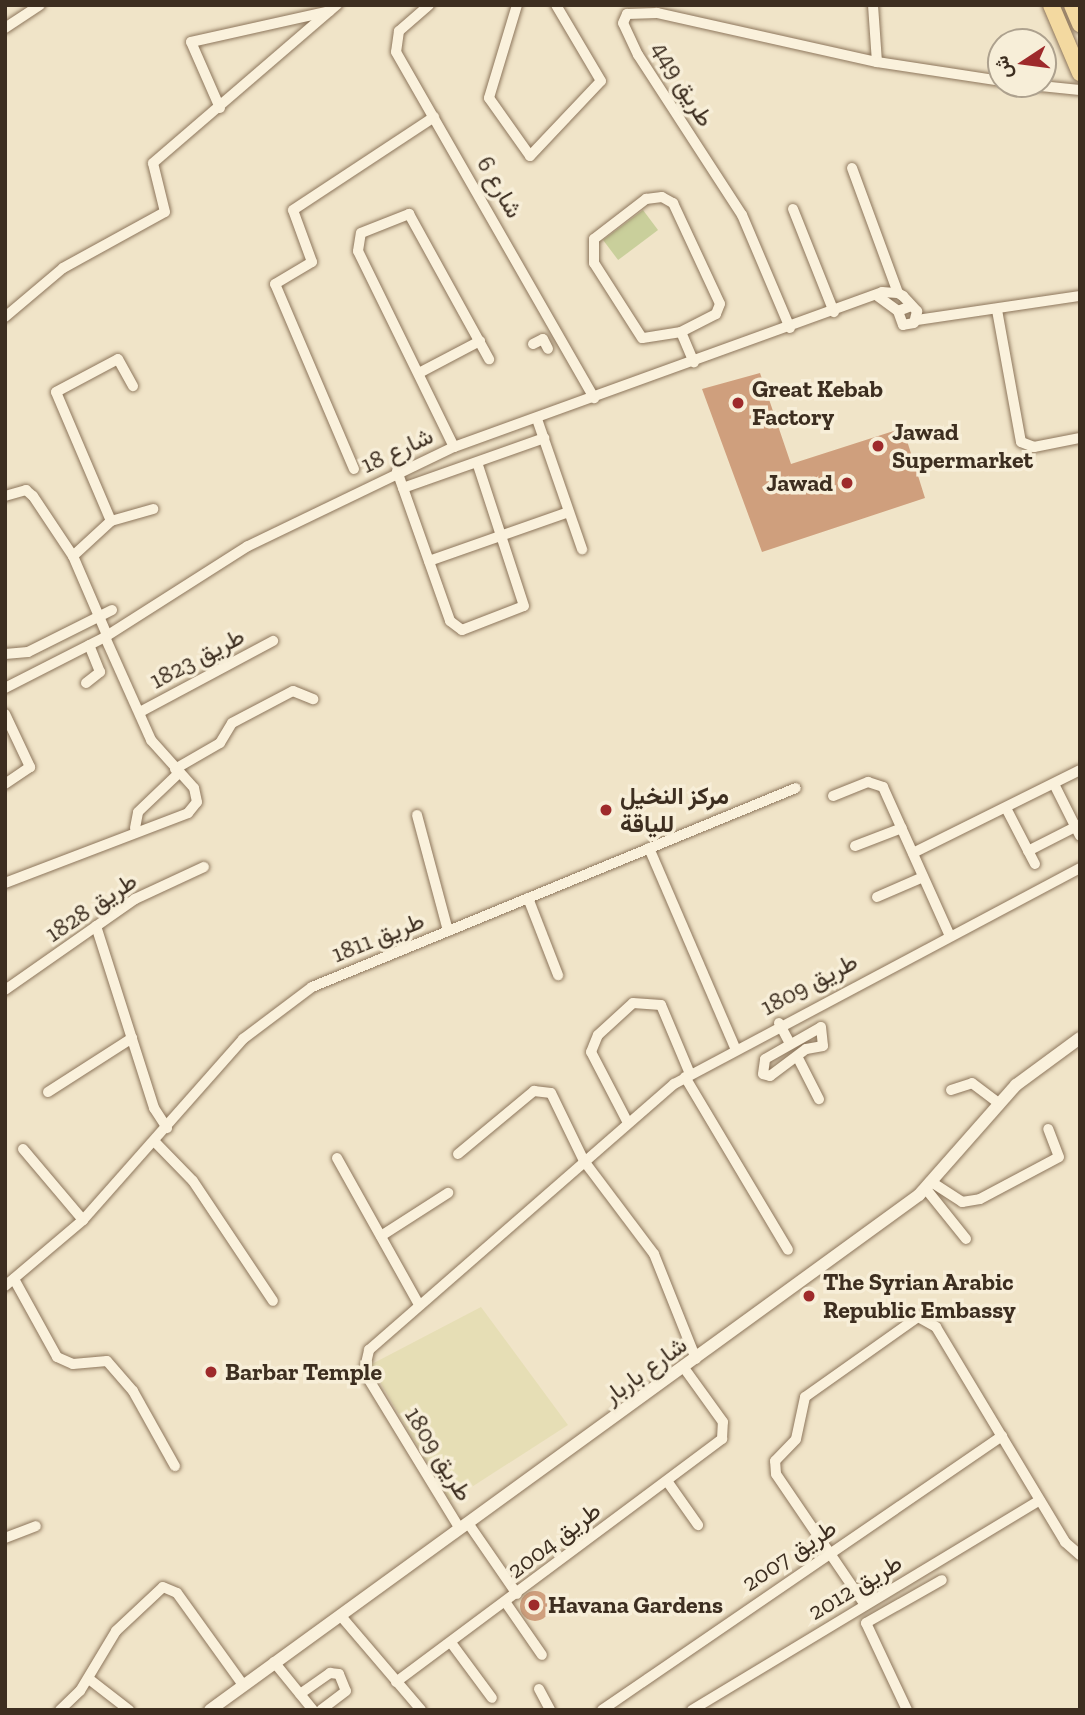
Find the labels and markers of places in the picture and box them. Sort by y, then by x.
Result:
place label: Great Kebab Factory [752,375,883,431]
marker: Great Kebab Factory [730,395,746,411]
place label: Jawad Supermarket [892,418,1033,474]
marker: Jawad Supermarket [870,438,886,454]
place label: Jawad [766,469,833,497]
marker: Jawad [839,475,855,491]
place label: مركز النخيل للياقة [620,782,729,838]
marker: مركز النخيل للياقة [598,802,614,818]
place label: The Syrian Arabic Republic Embassy [823,1268,1016,1324]
marker: The Syrian Arabic Republic Embassy [801,1288,817,1304]
place label: Barbar Temple [225,1358,382,1386]
marker: Barbar Temple [203,1364,219,1380]
place label: Havana Gardens [548,1591,723,1619]
marker: Havana Gardens [526,1597,542,1613]

